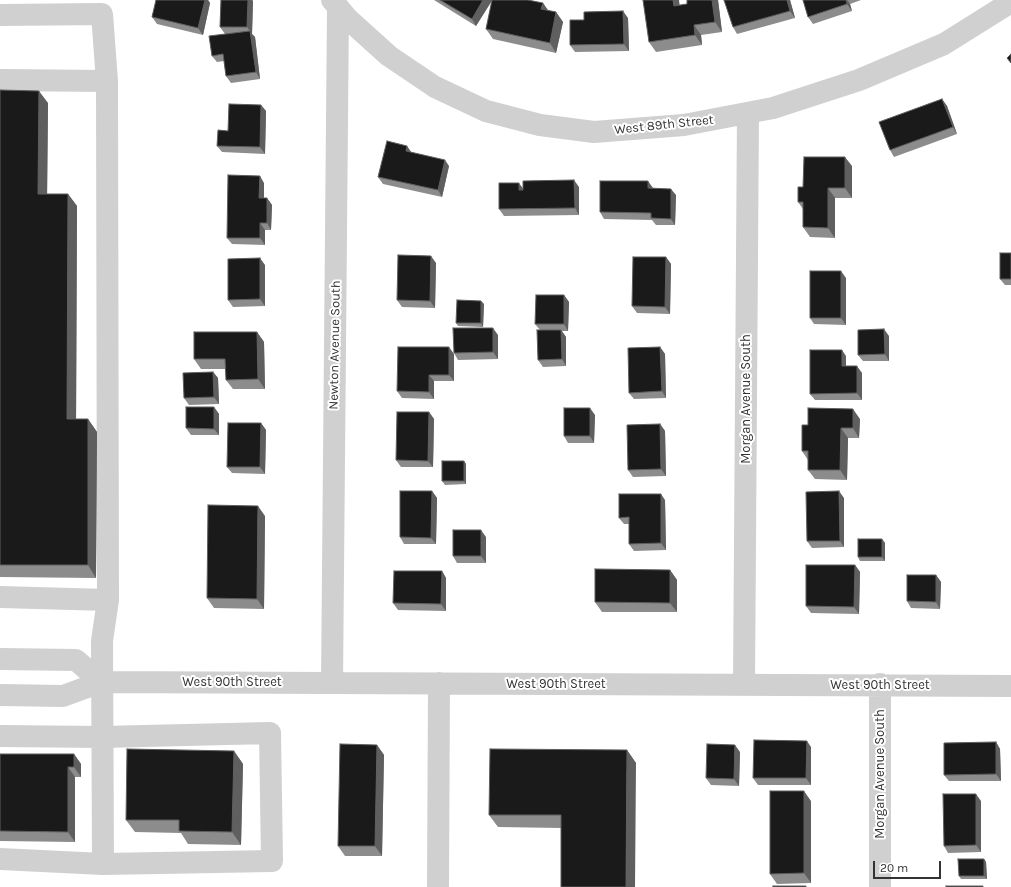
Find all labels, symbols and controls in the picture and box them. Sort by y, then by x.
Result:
street label: West 89th Street [614,112,714,138]
street label: Newton Avenue South [326,280,344,410]
street label: Morgan Avenue South [738,334,754,464]
street label: West 90th Street [182,674,282,690]
street label: West 90th Street [506,676,606,692]
street label: West 90th Street [830,677,930,693]
street label: Morgan Avenue South [872,709,888,839]
scale bar [875,853,943,879]
text: 20 m [880,861,908,875]

